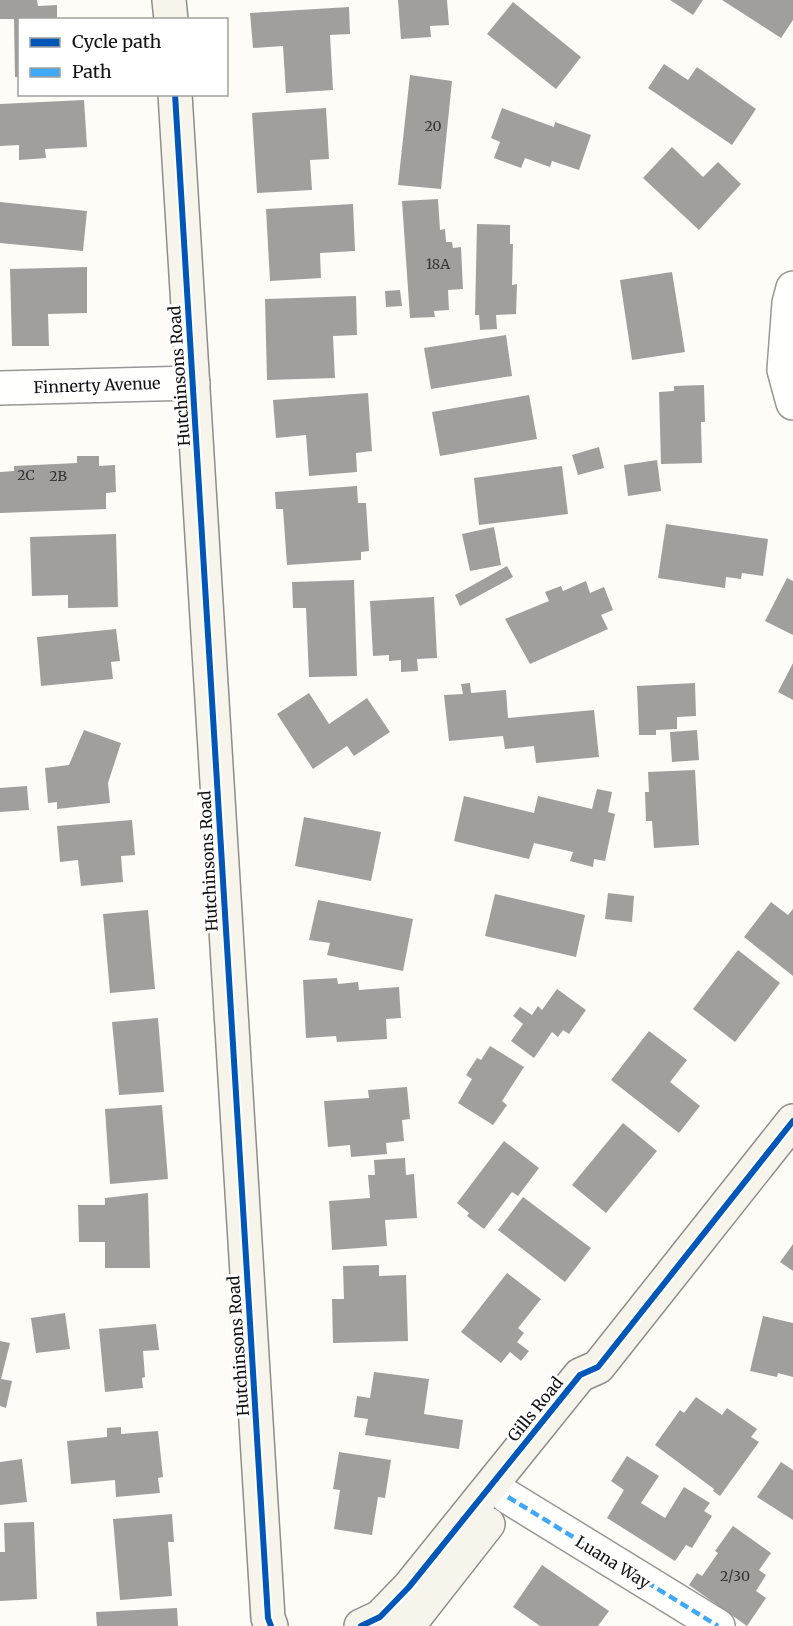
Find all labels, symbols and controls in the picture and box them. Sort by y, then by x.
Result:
legend [18,18,228,96]
text: Cycle path [72,30,162,53]
text: Path [72,60,112,83]
house number: 20 [424,117,442,135]
house number: 18A [426,255,450,273]
street label: Hutchinsons Road [164,305,194,447]
street label: Finnerty Avenue [33,373,161,397]
house number: 2C [17,466,35,484]
house number: 2B [49,467,67,485]
street label: Hutchinsons Road [194,790,222,932]
street label: Hutchinsons Road [223,1275,253,1417]
street label: Gills Road [503,1373,567,1445]
street label: Luana Way [572,1531,655,1593]
house number: 2/30 [720,1567,750,1585]

